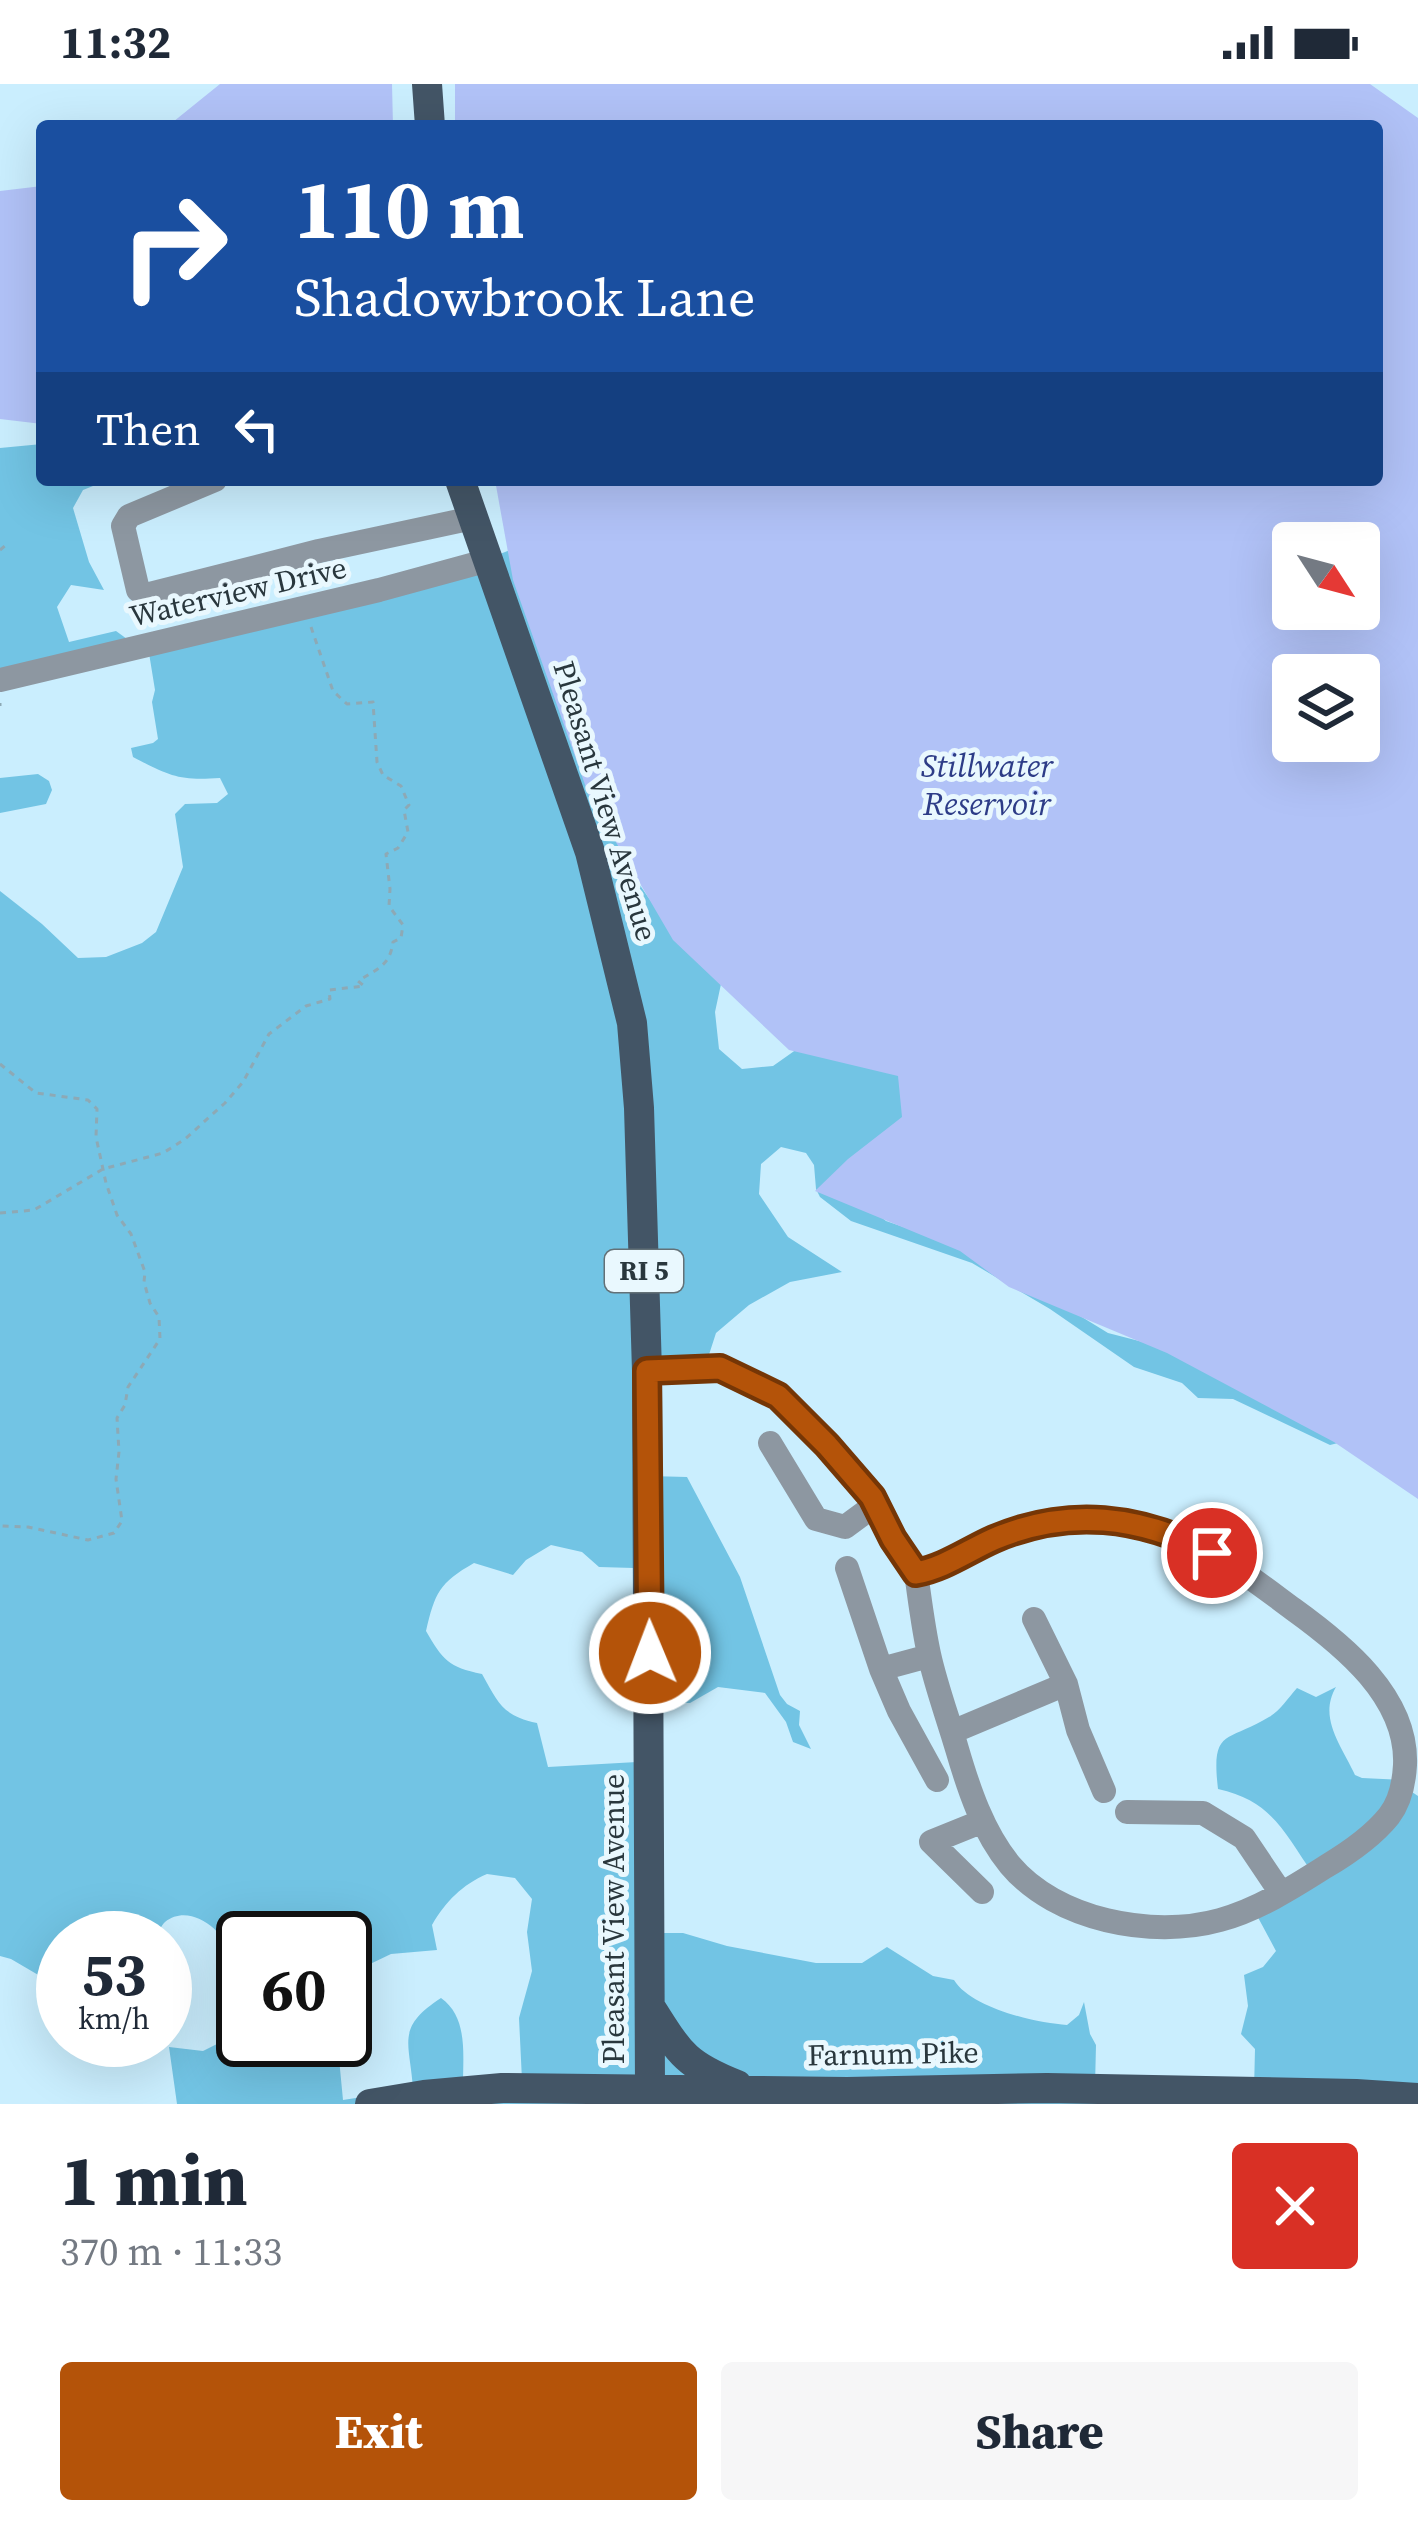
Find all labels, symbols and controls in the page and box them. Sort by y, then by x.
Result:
text: 11:32 [60,11,171,73]
text: 110 m [294,151,525,266]
icon: right [96,168,252,324]
text: Shadowbrook Lane [294,260,755,334]
icon: left [224,396,290,462]
text: Then [96,398,200,460]
north arrow [1272,522,1380,630]
map controls [1272,522,1380,762]
street label: Waterview Drive [125,547,350,636]
button: layers [1272,654,1380,762]
street label: Pleasant View Avenue [543,656,668,946]
water label: Stillwater Reservoir [921,743,1054,826]
road number: RI 5 [605,1250,683,1292]
pin [1161,1502,1263,1604]
icon: arrive [1179,1520,1245,1586]
position arrow [587,1590,713,1716]
street label: Pleasant View Avenue [593,1774,634,2064]
speed limit sign: 60 [216,1911,372,2067]
text: 53 [81,1933,147,2015]
text: km/h [78,1998,150,2039]
street label: Farnum Pike [807,2032,979,2075]
text: 1 min [60,2130,248,2229]
button: close [1232,2143,1358,2269]
text: 370 m · 11:33 [60,2225,282,2278]
button: Exit [60,2362,697,2500]
button: Share [721,2362,1358,2500]

